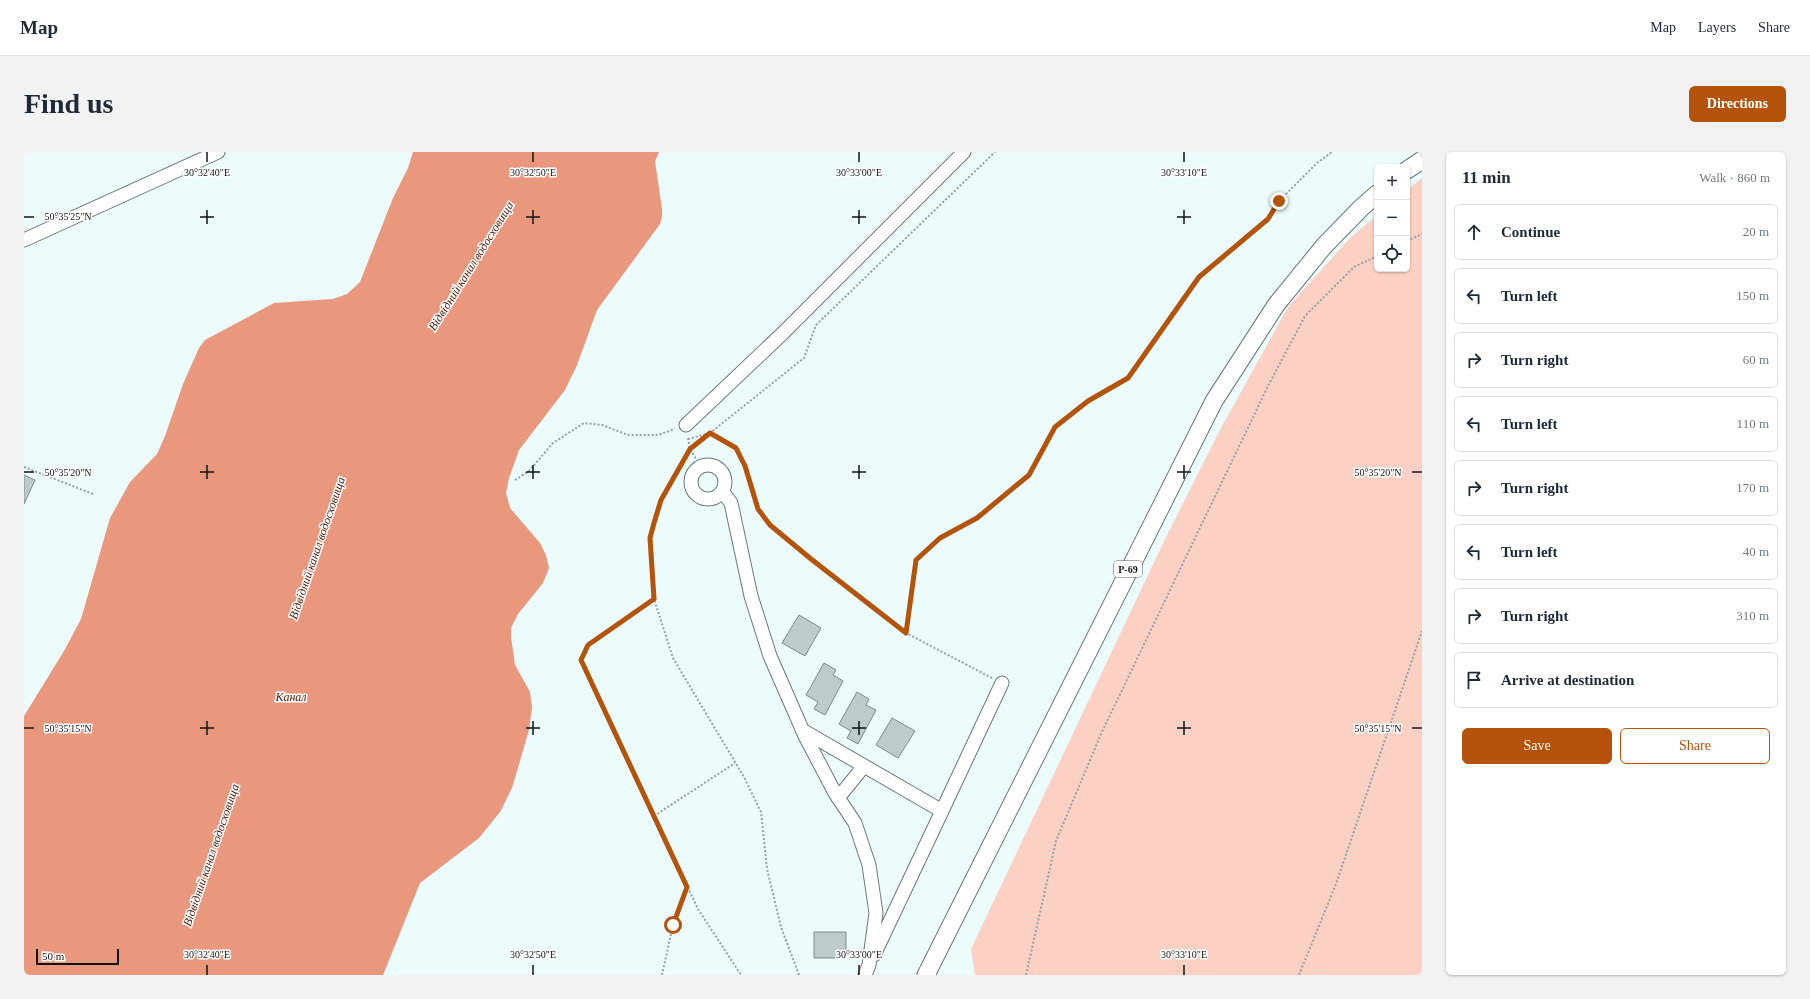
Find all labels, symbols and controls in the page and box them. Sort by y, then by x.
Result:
text: Map [20,17,58,38]
text: Map [1650,20,1676,35]
text: Layers [1698,20,1736,35]
text: Share [1758,20,1790,35]
button: Directions [1689,86,1786,122]
text: Find us [24,88,114,119]
map controls [1374,164,1410,272]
button: + [1374,164,1410,200]
text: 30°32'40"E [184,167,230,178]
text: 30°32'50"E [510,167,556,178]
text: 30°33'00"E [836,167,882,178]
text: 30°33'10"E [1161,167,1207,178]
text: 11 min [1462,168,1511,187]
text: Walk · 860 m [1699,170,1770,185]
route end [1270,192,1288,210]
water label: Відвідний канал водосховища [425,199,517,333]
button: − [1374,200,1410,236]
text: 50°35'25"N [44,211,92,222]
icon: ahead [1463,221,1485,243]
text: Continue [1501,224,1560,240]
text: 20 m [1743,224,1769,239]
button: locate [1374,236,1410,272]
icon: left [1463,285,1485,307]
text: Turn left [1501,288,1558,304]
text: 150 m [1736,288,1769,303]
icon: right [1463,349,1485,371]
text: Turn right [1501,352,1568,368]
text: 60 m [1743,352,1769,367]
icon: left [1463,413,1485,435]
text: Turn left [1501,416,1558,432]
text: 110 m [1737,416,1769,431]
text: 50°35'20"N [44,467,92,478]
text: 50°35'20"N [1354,467,1402,478]
water label: Відвідний канал водосховища [286,475,348,621]
icon: right [1463,477,1485,499]
text: Turn right [1501,480,1568,496]
text: 170 m [1736,480,1769,495]
icon: left [1463,541,1485,563]
text: Turn left [1501,544,1558,560]
text: 40 m [1743,544,1769,559]
road number: Р-69 [1114,561,1142,577]
icon: right [1463,605,1485,627]
text: Turn right [1501,608,1568,624]
text: 310 m [1736,608,1769,623]
icon: arrive [1463,669,1485,691]
text: Arrive at destination [1501,672,1634,688]
water label: Канал [274,690,307,704]
text: 50°35'15"N [44,723,92,734]
text: 50°35'15"N [1354,723,1402,734]
button: Save [1462,728,1612,764]
button: Share [1620,728,1770,764]
water label: Відвідний канал водосховища [180,782,242,928]
route start [664,916,682,934]
scale bar [36,947,119,966]
text: 30°32'40"E [184,949,230,960]
text: 30°32'50"E [510,949,556,960]
text: 30°33'00"E [836,949,882,960]
text: 30°33'10"E [1161,949,1207,960]
text: 50 m [42,950,64,962]

